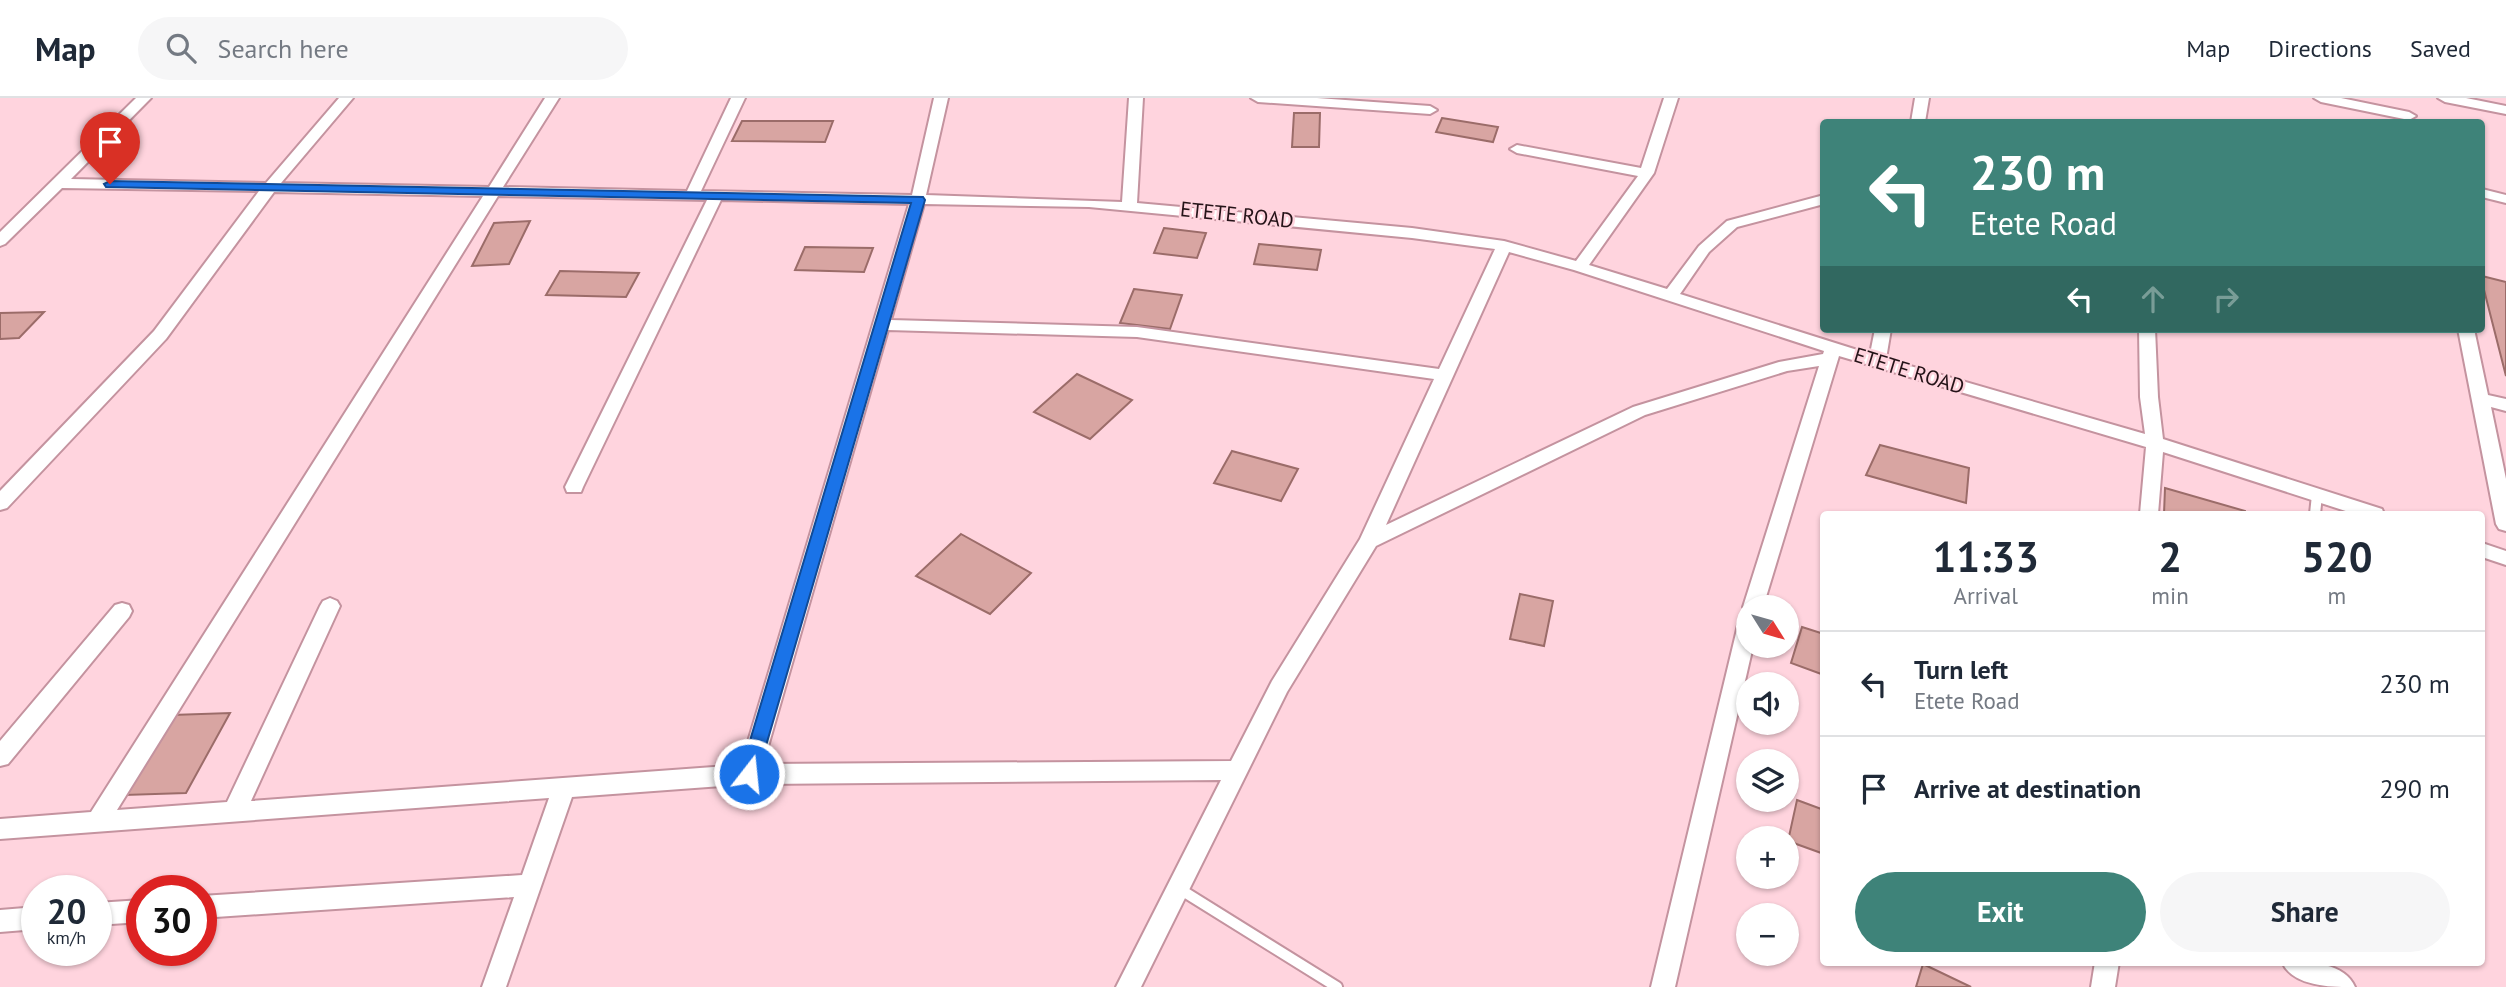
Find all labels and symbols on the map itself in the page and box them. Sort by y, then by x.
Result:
pin [80,112,140,184]
street label: ETETE ROAD [1179,195,1295,234]
street label: ETETE ROAD [1851,341,1968,400]
north arrow [1736,595,1799,658]
position arrow [712,737,786,811]
speed limit sign: 30 [126,875,217,966]

